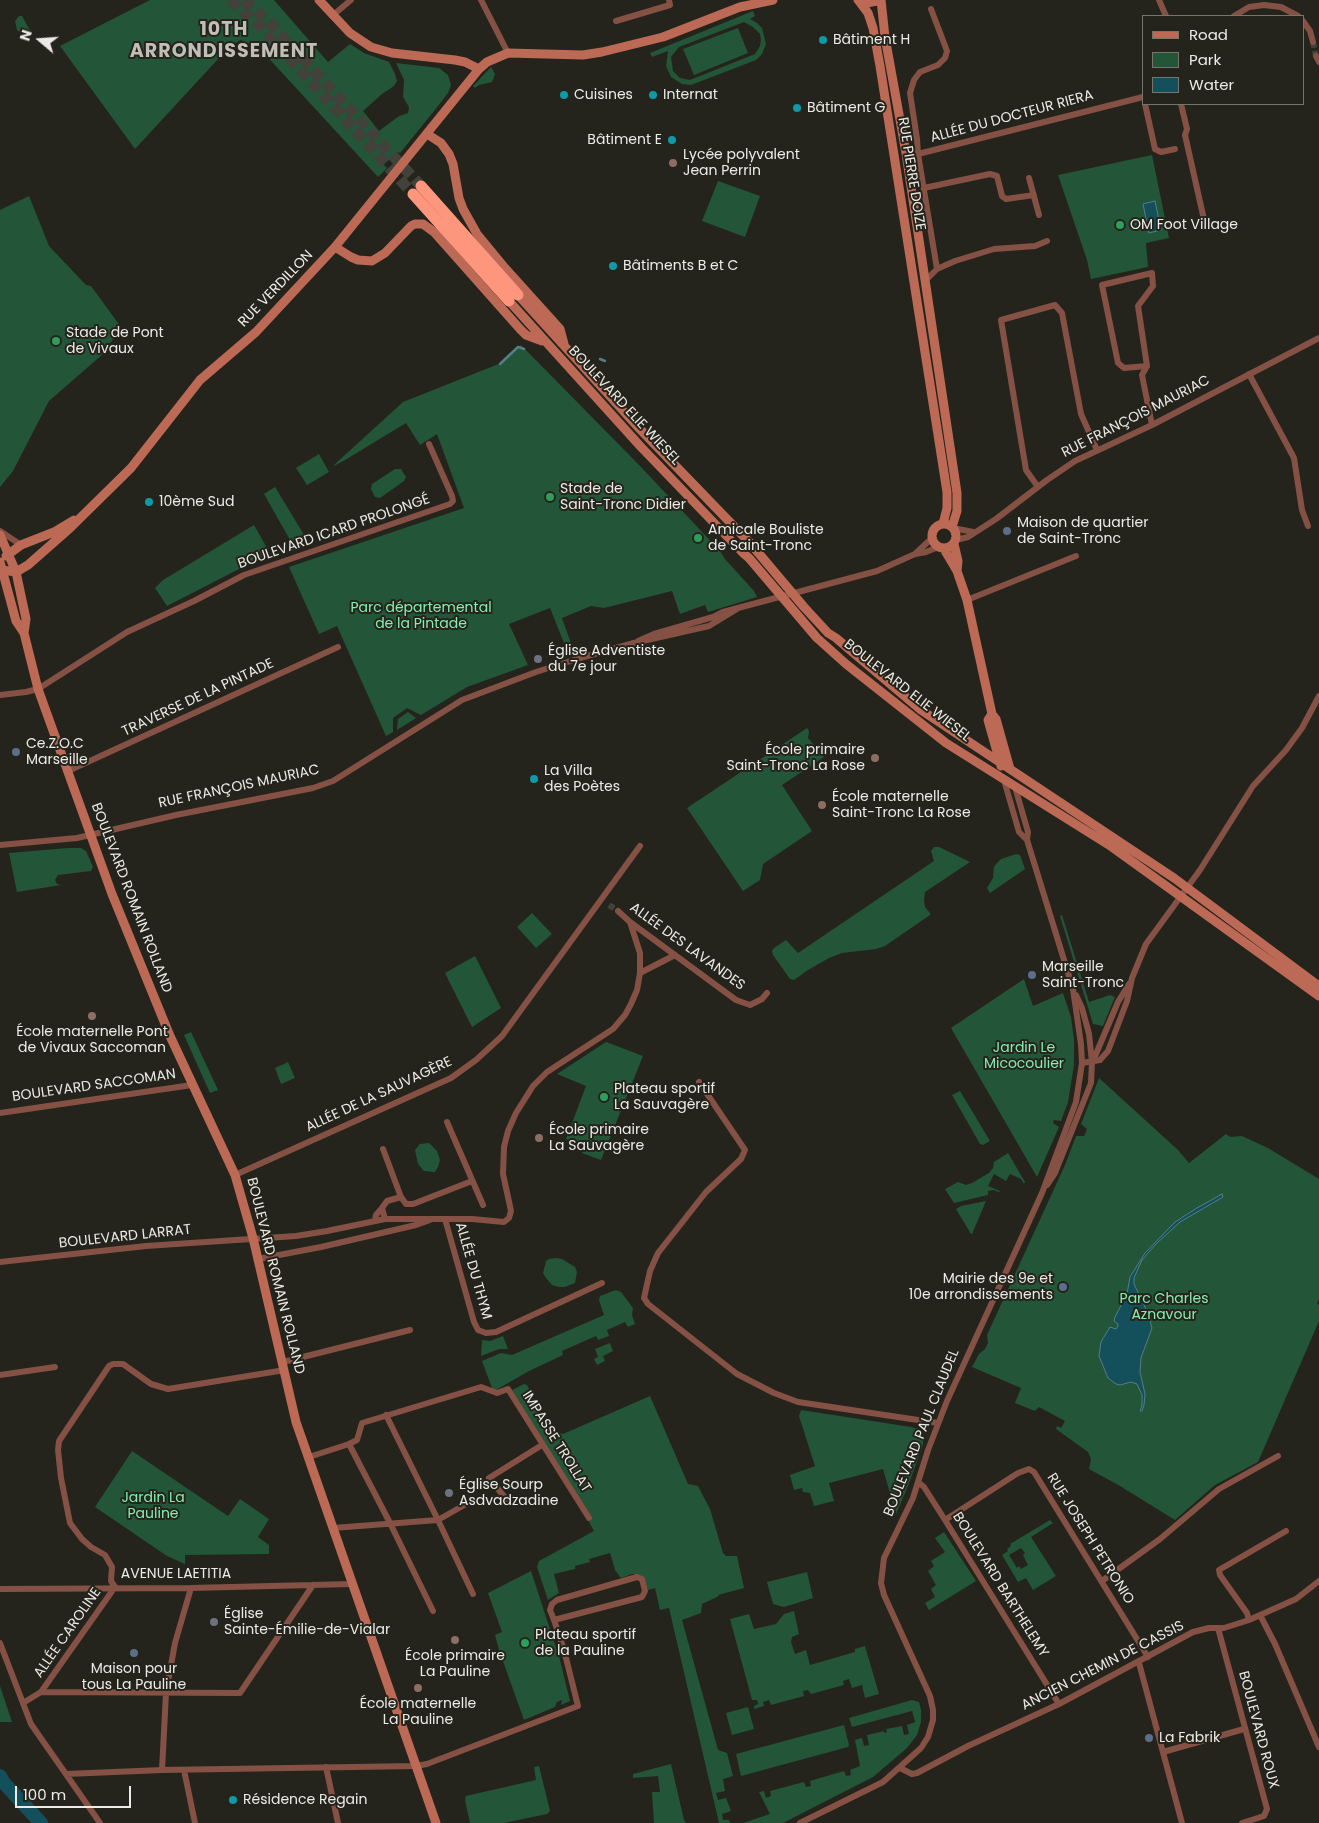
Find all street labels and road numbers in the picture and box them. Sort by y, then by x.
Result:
street label: ALLÉE DU DOCTEUR RIERA [929,87,1095,147]
street label: RUE PIERRE DOIZE [894,116,928,232]
street label: RUE VERDILLON [235,247,317,331]
street label: BOULEVARD ELIE WIESEL [564,343,684,469]
street label: RUE FRANÇOIS MAURIAC [1059,372,1213,462]
street label: BOULEVARD ICARD PROLONGÉ [236,491,432,573]
street label: BOULEVARD ELIE WIESEL [840,636,974,746]
street label: TRAVERSE DE LA PINTADE [120,655,276,741]
street label: RUE FRANÇOIS MAURIAC [157,762,321,812]
street label: BOULEVARD ROMAIN ROLLAND [87,801,175,995]
street label: ALLÉE DES LAVANDES [626,900,748,994]
street label: ALLÉE DE LA SAUVAGÈRE [303,1054,455,1136]
street label: BOULEVARD SACCOMAN [11,1066,177,1106]
street label: BOULEVARD ROMAIN ROLLAND [242,1176,308,1376]
street label: ALLÉE DU THYM [451,1221,495,1321]
street label: BOULEVARD LARRAT [58,1222,192,1252]
street label: BOULEVARD PAUL CLAUDEL [881,1347,963,1519]
street label: IMPASSE TROLLAT [518,1388,594,1496]
street label: RUE JOSEPH PETRONIO [1043,1471,1137,1607]
street label: BOULEVARD BARTHELEMY [948,1509,1052,1661]
street label: AVENUE LAETITIA [121,1566,231,1582]
street label: ALLÉE CAROLINE [31,1585,105,1681]
street label: ANCIEN CHEMIN DE CASSIS [1019,1618,1187,1714]
street label: BOULEVARD ROUX [1234,1669,1282,1791]

